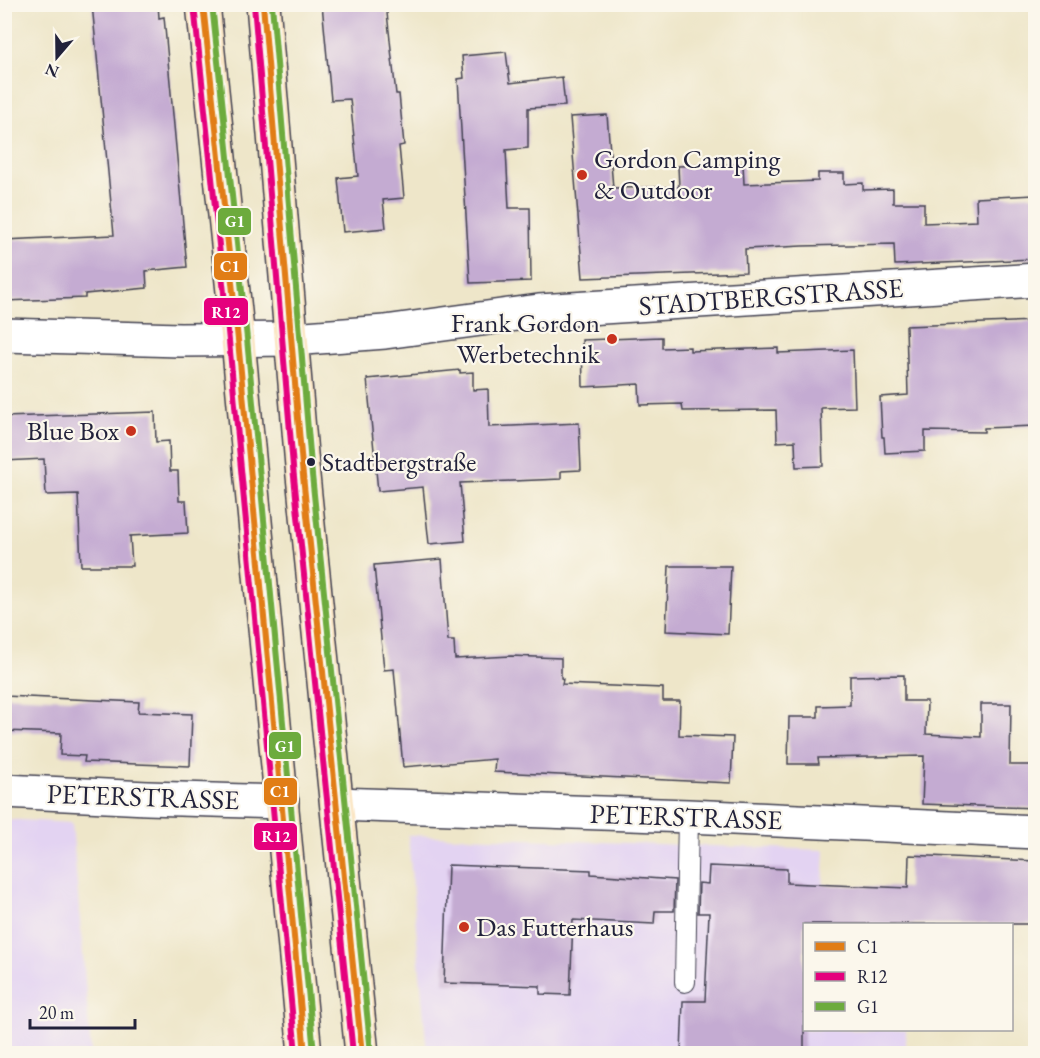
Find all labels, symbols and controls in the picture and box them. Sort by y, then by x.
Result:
north arrow [27,27,87,87]
text: N [42,59,62,83]
place label: Gordon Camping & Outdoor [594,141,781,207]
marker: Gordon Camping & Outdoor [575,168,589,182]
line badge: G1 [217,207,252,236]
text: G1 [225,211,245,232]
line badge: C1 [213,252,248,281]
text: C1 [220,256,240,277]
street label: STADTBERGSTRASSE [638,270,904,323]
line badge: R12 [203,297,249,326]
text: R12 [211,302,241,323]
place label: Frank Gordon Werbetechnik [451,305,600,371]
marker: Frank Gordon Werbetechnik [605,332,619,346]
place label: Blue Box [27,413,119,448]
marker: Blue Box [124,424,138,438]
place label: Stadtbergstraße [322,445,476,479]
marker: Stadtbergstraße [305,456,317,468]
line badge: G1 [268,731,302,760]
text: G1 [275,736,295,757]
street label: PETERSTRASSE [46,776,240,817]
line badge: C1 [263,777,298,806]
text: C1 [270,781,290,802]
street label: PETERSTRASSE [589,796,783,837]
line badge: R12 [253,822,298,851]
text: R12 [261,826,291,847]
place label: Das Futterhaus [476,909,633,944]
marker: Das Futterhaus [457,920,471,934]
legend [803,923,1013,1031]
text: C1 [857,935,878,958]
text: R12 [857,965,887,988]
scale bar [30,992,135,1030]
text: G1 [857,995,879,1018]
text: 20 m [39,1001,74,1024]

